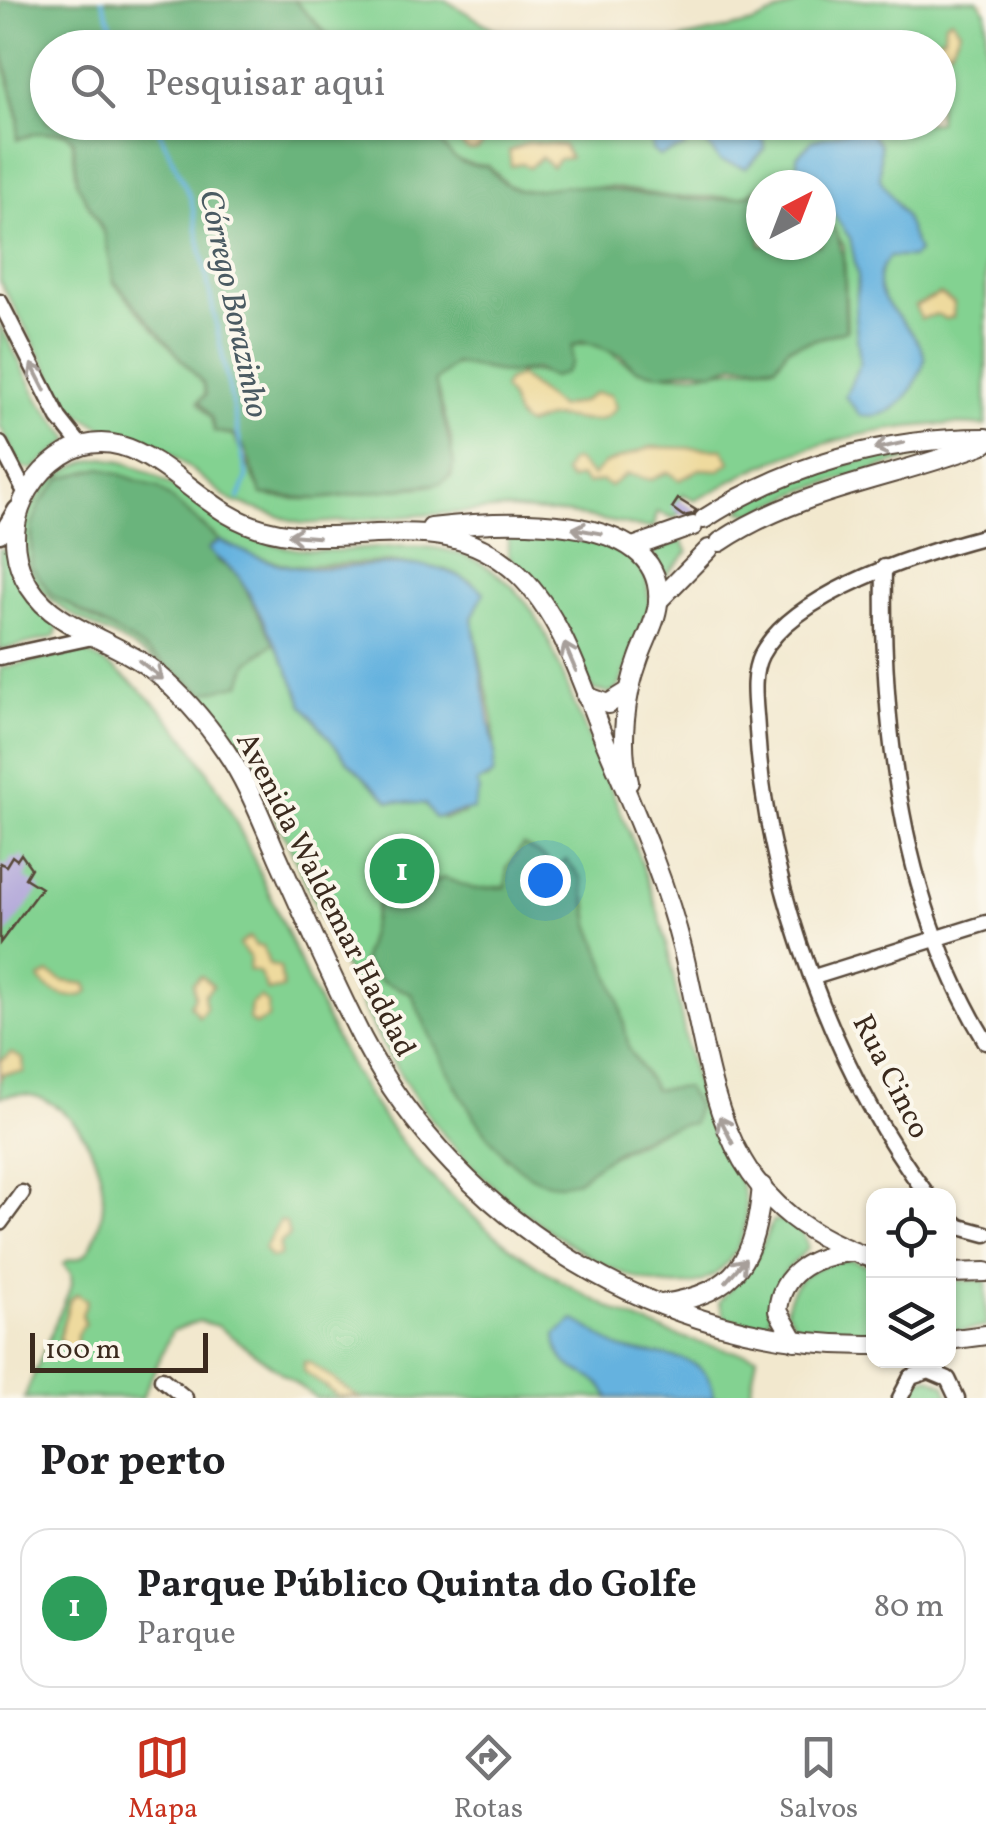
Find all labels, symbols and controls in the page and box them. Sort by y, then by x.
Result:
search box [30,30,956,140]
icon: search [65,58,120,113]
text: Pesquisar aqui [145,59,385,112]
north arrow [746,170,836,260]
water label: Córrego Borazinho [186,186,278,422]
one-way arrow [28,362,47,392]
one-way arrow [874,438,906,456]
one-way arrow [571,521,604,540]
one-way arrow [288,527,320,546]
one-way arrow [560,642,578,673]
one-way arrow [137,659,164,680]
street label: Avenida Waldemar Haddad [225,725,425,1065]
pin: 1 [370,834,434,908]
your location [520,855,571,906]
street label: Rua Cinco [841,1008,939,1146]
one-way arrow [716,1115,735,1145]
map controls [866,1188,956,1368]
button: locate [866,1188,956,1278]
one-way arrow [724,1258,747,1283]
button: layers [866,1278,956,1368]
scale bar [30,1328,208,1372]
text: 100 m [45,1331,120,1370]
text: Por perto [40,1434,226,1493]
text: Parque Público Quinta do Golfe [137,1560,697,1613]
text: 1 [68,1586,81,1630]
text: 80 m [874,1586,944,1630]
text: Parque [137,1613,236,1657]
tab: Mapa [128,1730,198,1829]
tab: Rotas [454,1730,523,1829]
tab: Salvos [779,1730,858,1829]

